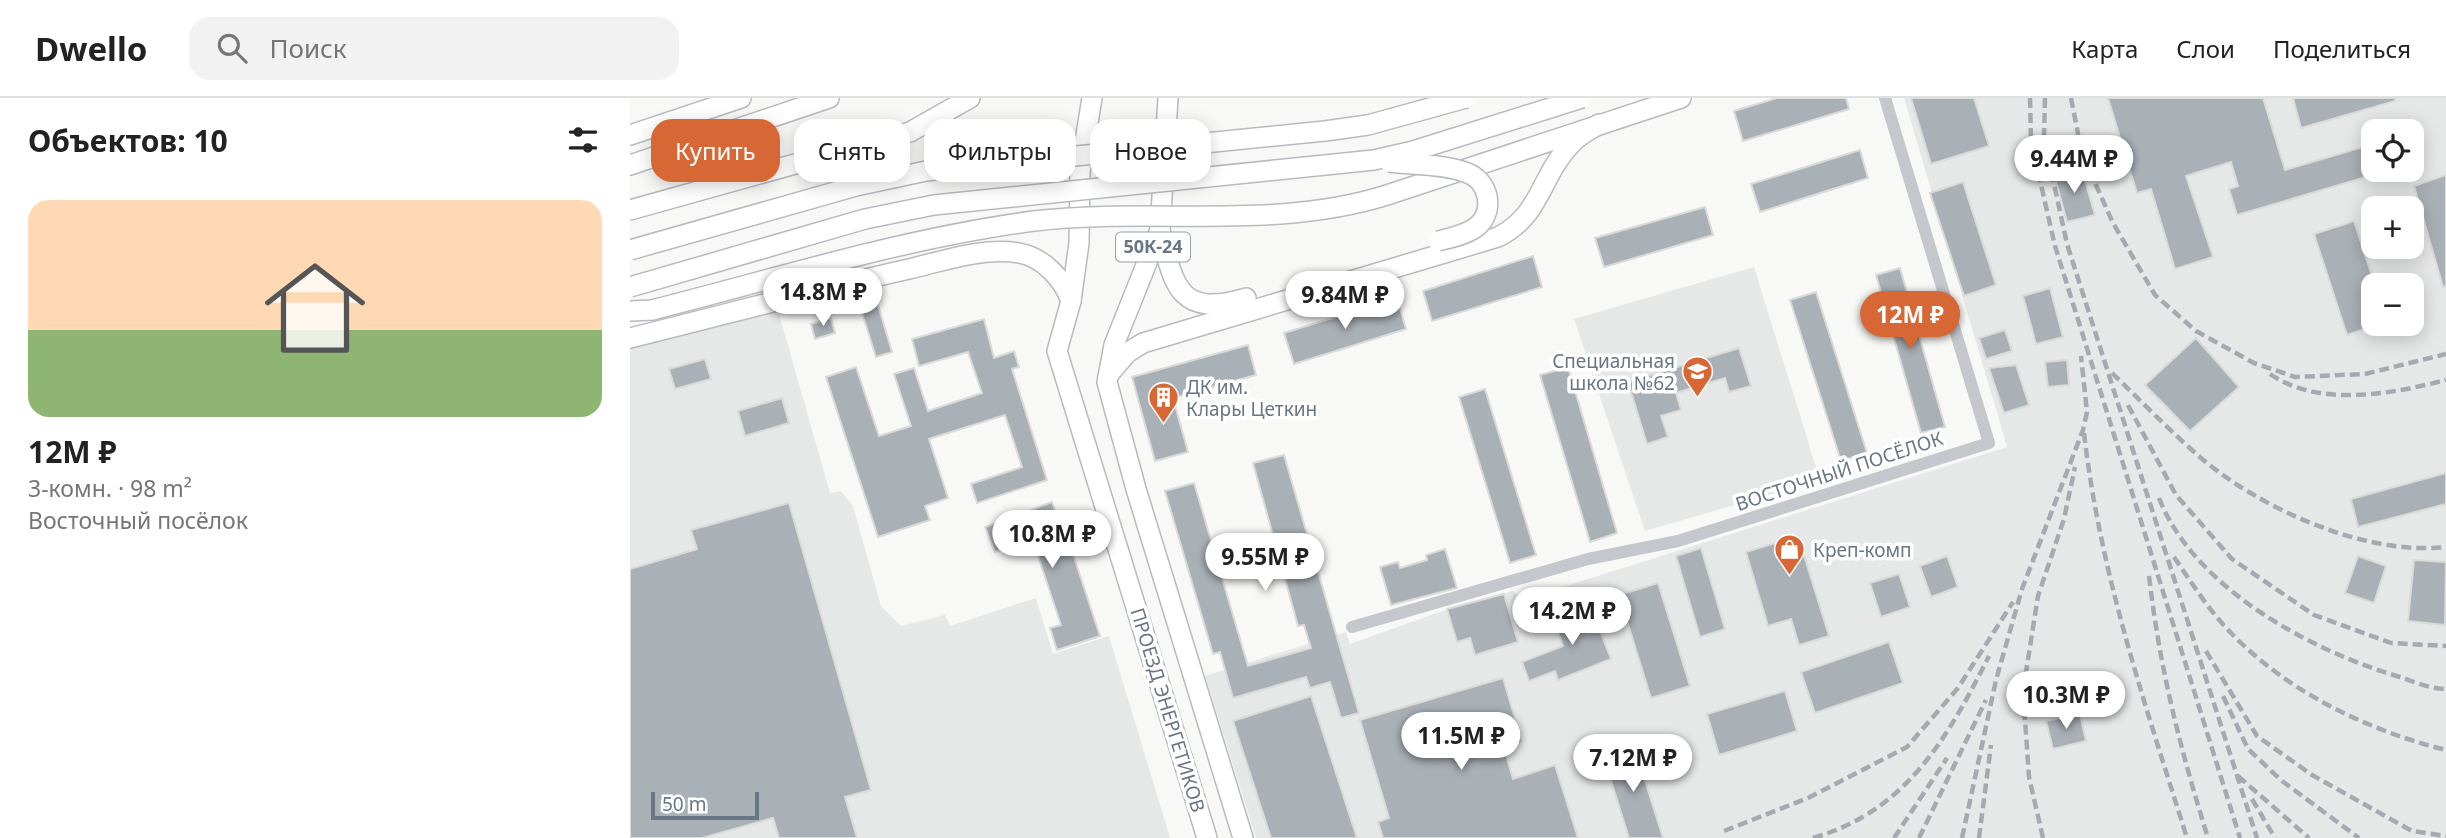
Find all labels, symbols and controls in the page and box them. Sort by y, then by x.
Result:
search box [189,17,679,80]
text: Dwello [35,26,147,71]
icon: search [213,29,251,67]
text: Поиск [269,30,347,66]
text: Карта [2071,32,2138,65]
text: Слои [2176,32,2235,65]
text: Поделиться [2273,32,2411,65]
chip: Купить [651,119,780,182]
chip: Снять [794,119,910,182]
chip: Фильтры [924,119,1076,182]
chip: Новое [1090,119,1211,182]
map controls [2361,119,2424,336]
button: locate [2361,119,2424,182]
text: Объектов: 10 [28,120,228,161]
icon: filters [564,121,602,159]
pin: 9.44M ₽ [2009,136,2139,195]
text: 9.44M ₽ [2030,142,2118,174]
button: + [2361,196,2424,259]
road number: 50К-24 [1116,232,1190,262]
icon: home [252,245,378,371]
pin: 14.8M ₽ [758,268,888,328]
pin: 9.84M ₽ [1280,272,1410,331]
button: − [2361,273,2424,336]
text: 14.8M ₽ [779,275,867,307]
text: 9.84M ₽ [1301,278,1389,310]
pin: 12M ₽ [1861,292,1959,351]
text: 12M ₽ [1876,298,1944,330]
place label: Специальная школа №62 [1552,348,1675,396]
school or university icon: Специальная школа №62 [1681,355,1715,399]
place label: ДК им. Клары Цеткин [1186,374,1317,422]
building icon: ДК им. Клары Цеткин [1146,381,1180,425]
street label: ВОСТОЧНЫЙ ПОСЁЛОК [1732,425,1946,517]
text: 12M ₽ [28,431,116,472]
text: 3-комн. · 98 m² [28,472,192,504]
text: Восточный посёлок [28,504,248,536]
pin: 10.8M ₽ [987,510,1117,570]
text: 10.8M ₽ [1008,517,1096,549]
pin: 9.55M ₽ [1200,533,1330,593]
shop icon: Креп-комп [1773,533,1807,577]
place label: Креп-комп [1813,537,1912,563]
text: 9.55M ₽ [1221,540,1309,572]
pin: 14.2M ₽ [1507,588,1637,647]
text: 14.2M ₽ [1528,594,1616,626]
street label: ПРОЕЗД ЭНЕРГЕТИКОВ [1125,605,1211,815]
pin: 10.3M ₽ [2001,672,2131,731]
text: 10.3M ₽ [2022,678,2110,710]
pin: 11.5M ₽ [1396,712,1526,772]
text: 11.5M ₽ [1417,719,1505,751]
pin: 7.12M ₽ [1568,734,1698,794]
text: 7.12M ₽ [1589,741,1677,773]
scale bar [651,789,760,821]
text: 50 m [662,791,706,817]

